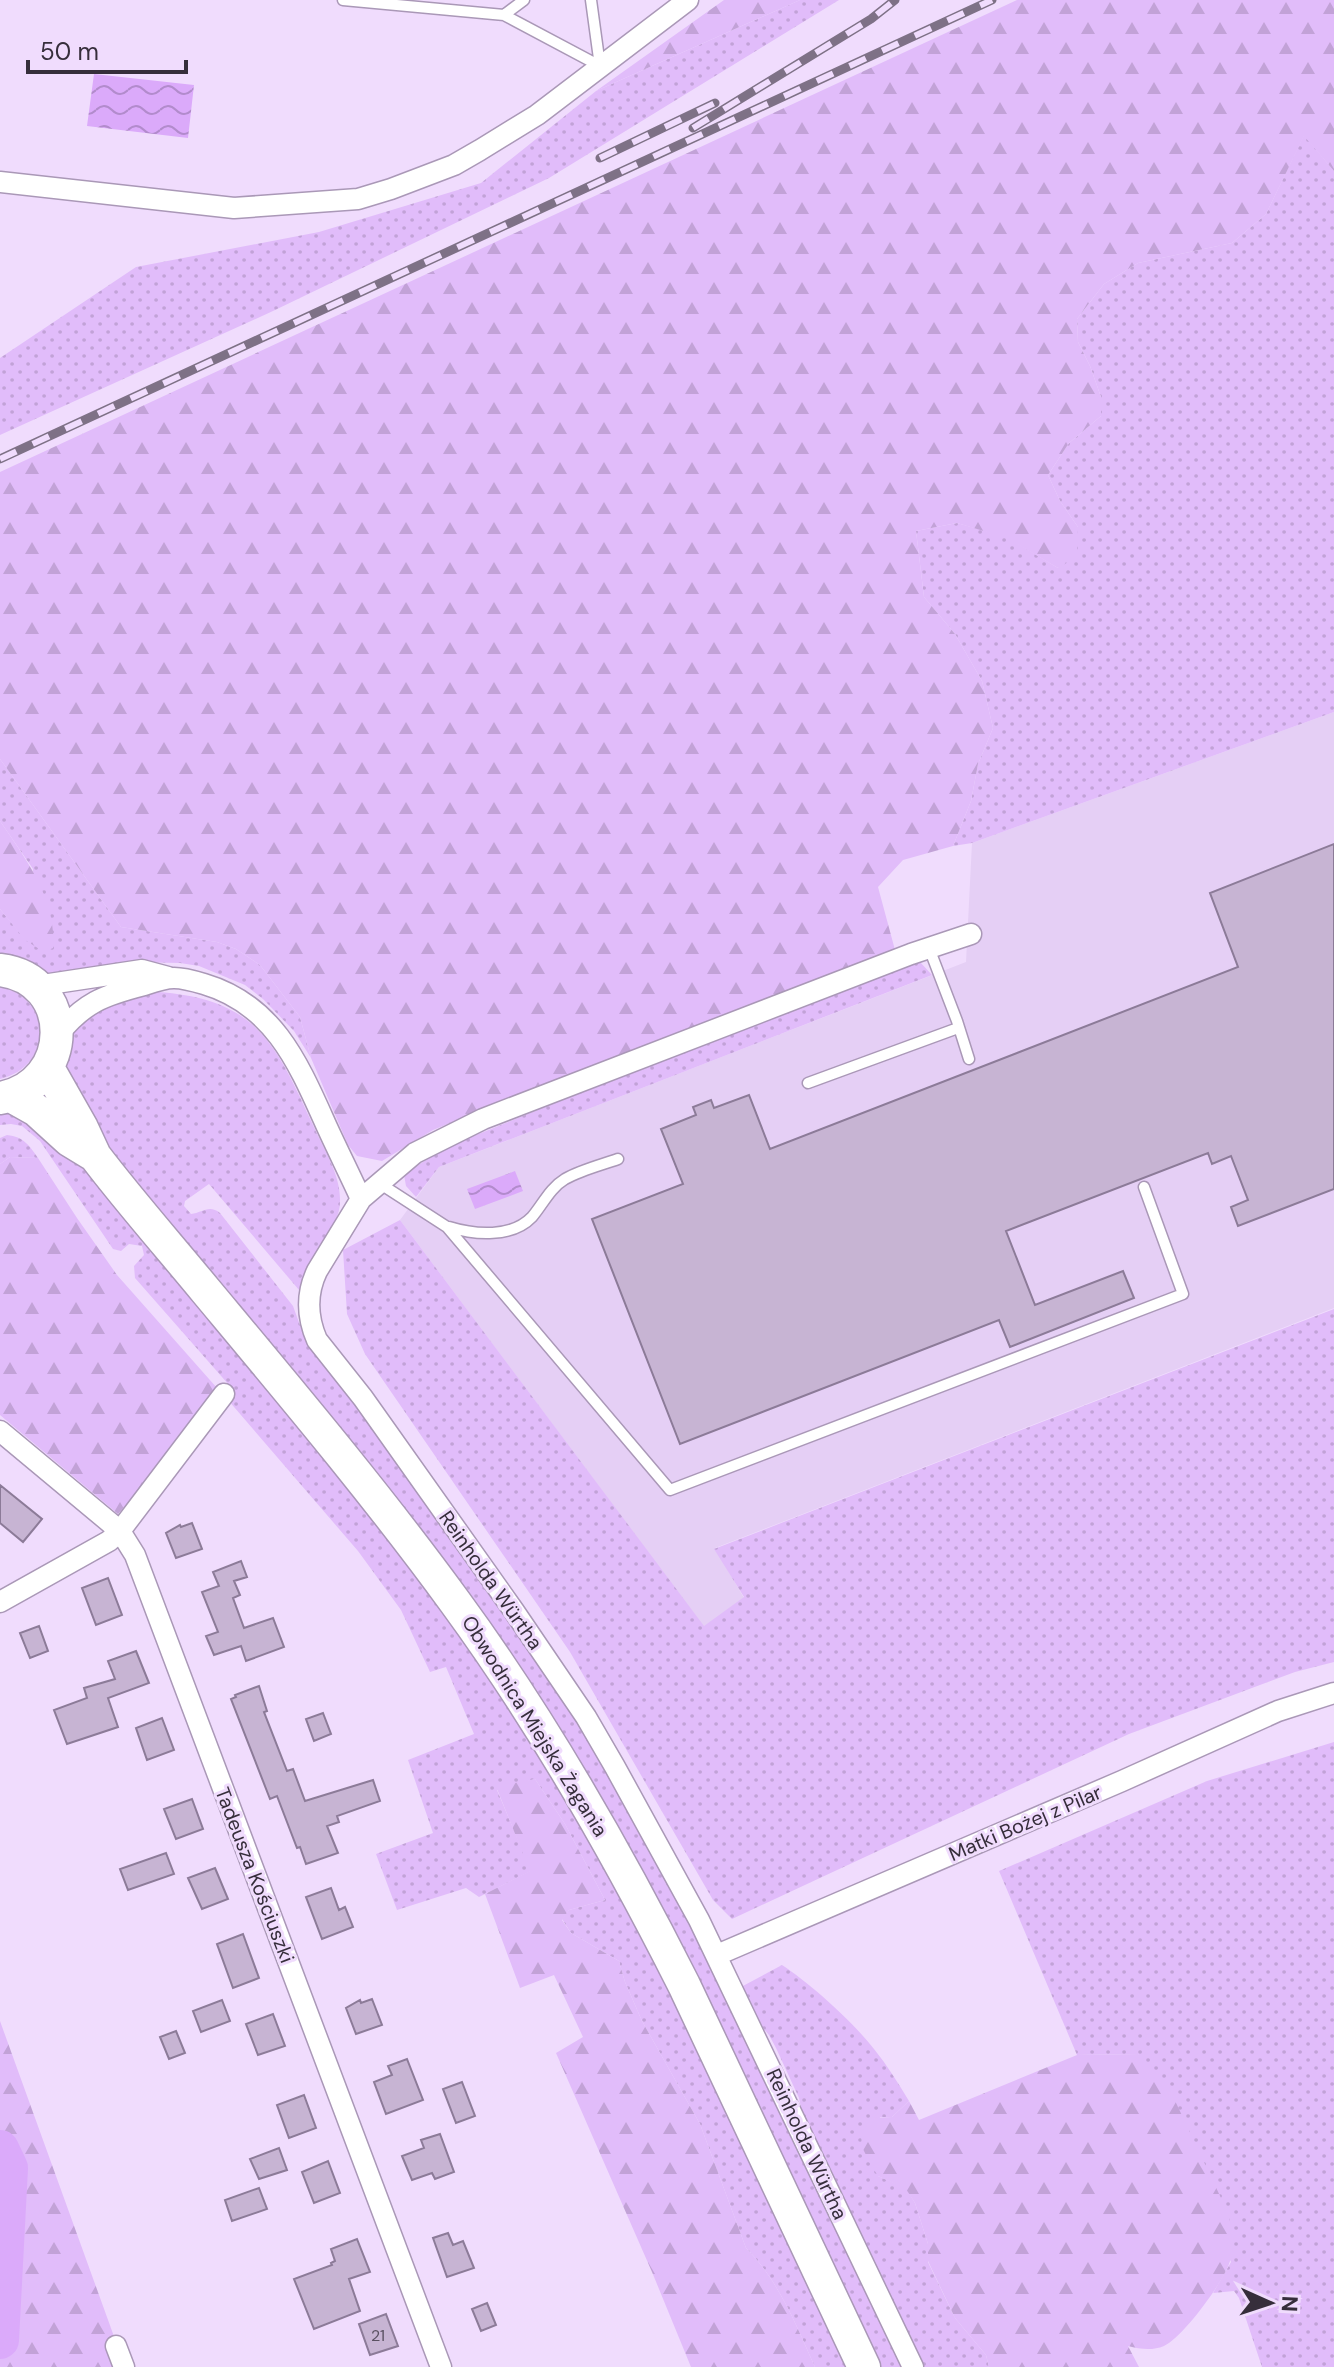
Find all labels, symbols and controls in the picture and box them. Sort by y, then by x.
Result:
scale bar [28,24,186,74]
text: 50 m [40,36,99,67]
street label: Reinholda Würtha [433,1506,549,1654]
street label: Obwodnica Miejska Żagania [456,1611,614,1841]
street label: Matki Bożej z Pilar [945,1779,1105,1867]
street label: Tadeusza Kościuszki [210,1783,300,1967]
street label: Reinholda Würtha [761,2064,853,2224]
north arrow [1230,2263,1310,2343]
text: N [1275,2295,1304,2313]
house number: 21 [371,2325,385,2346]

